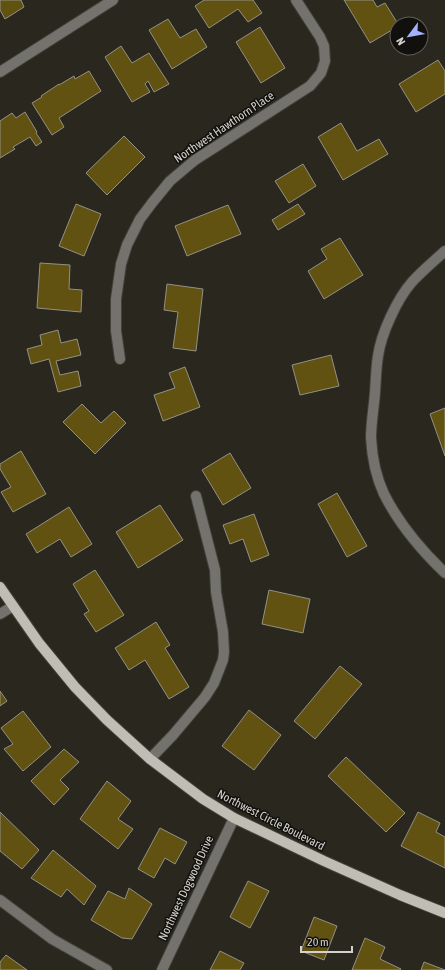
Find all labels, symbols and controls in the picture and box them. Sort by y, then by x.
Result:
north arrow [389,16,429,56]
text: N [394,35,407,47]
street label: Northwest Hawthorn Place [171,88,277,166]
street label: Northwest Circle Boulevard [215,787,327,853]
street label: Northwest Dogwood Drive [156,834,216,942]
scale bar [301,928,352,954]
text: 20 m [307,935,329,949]

